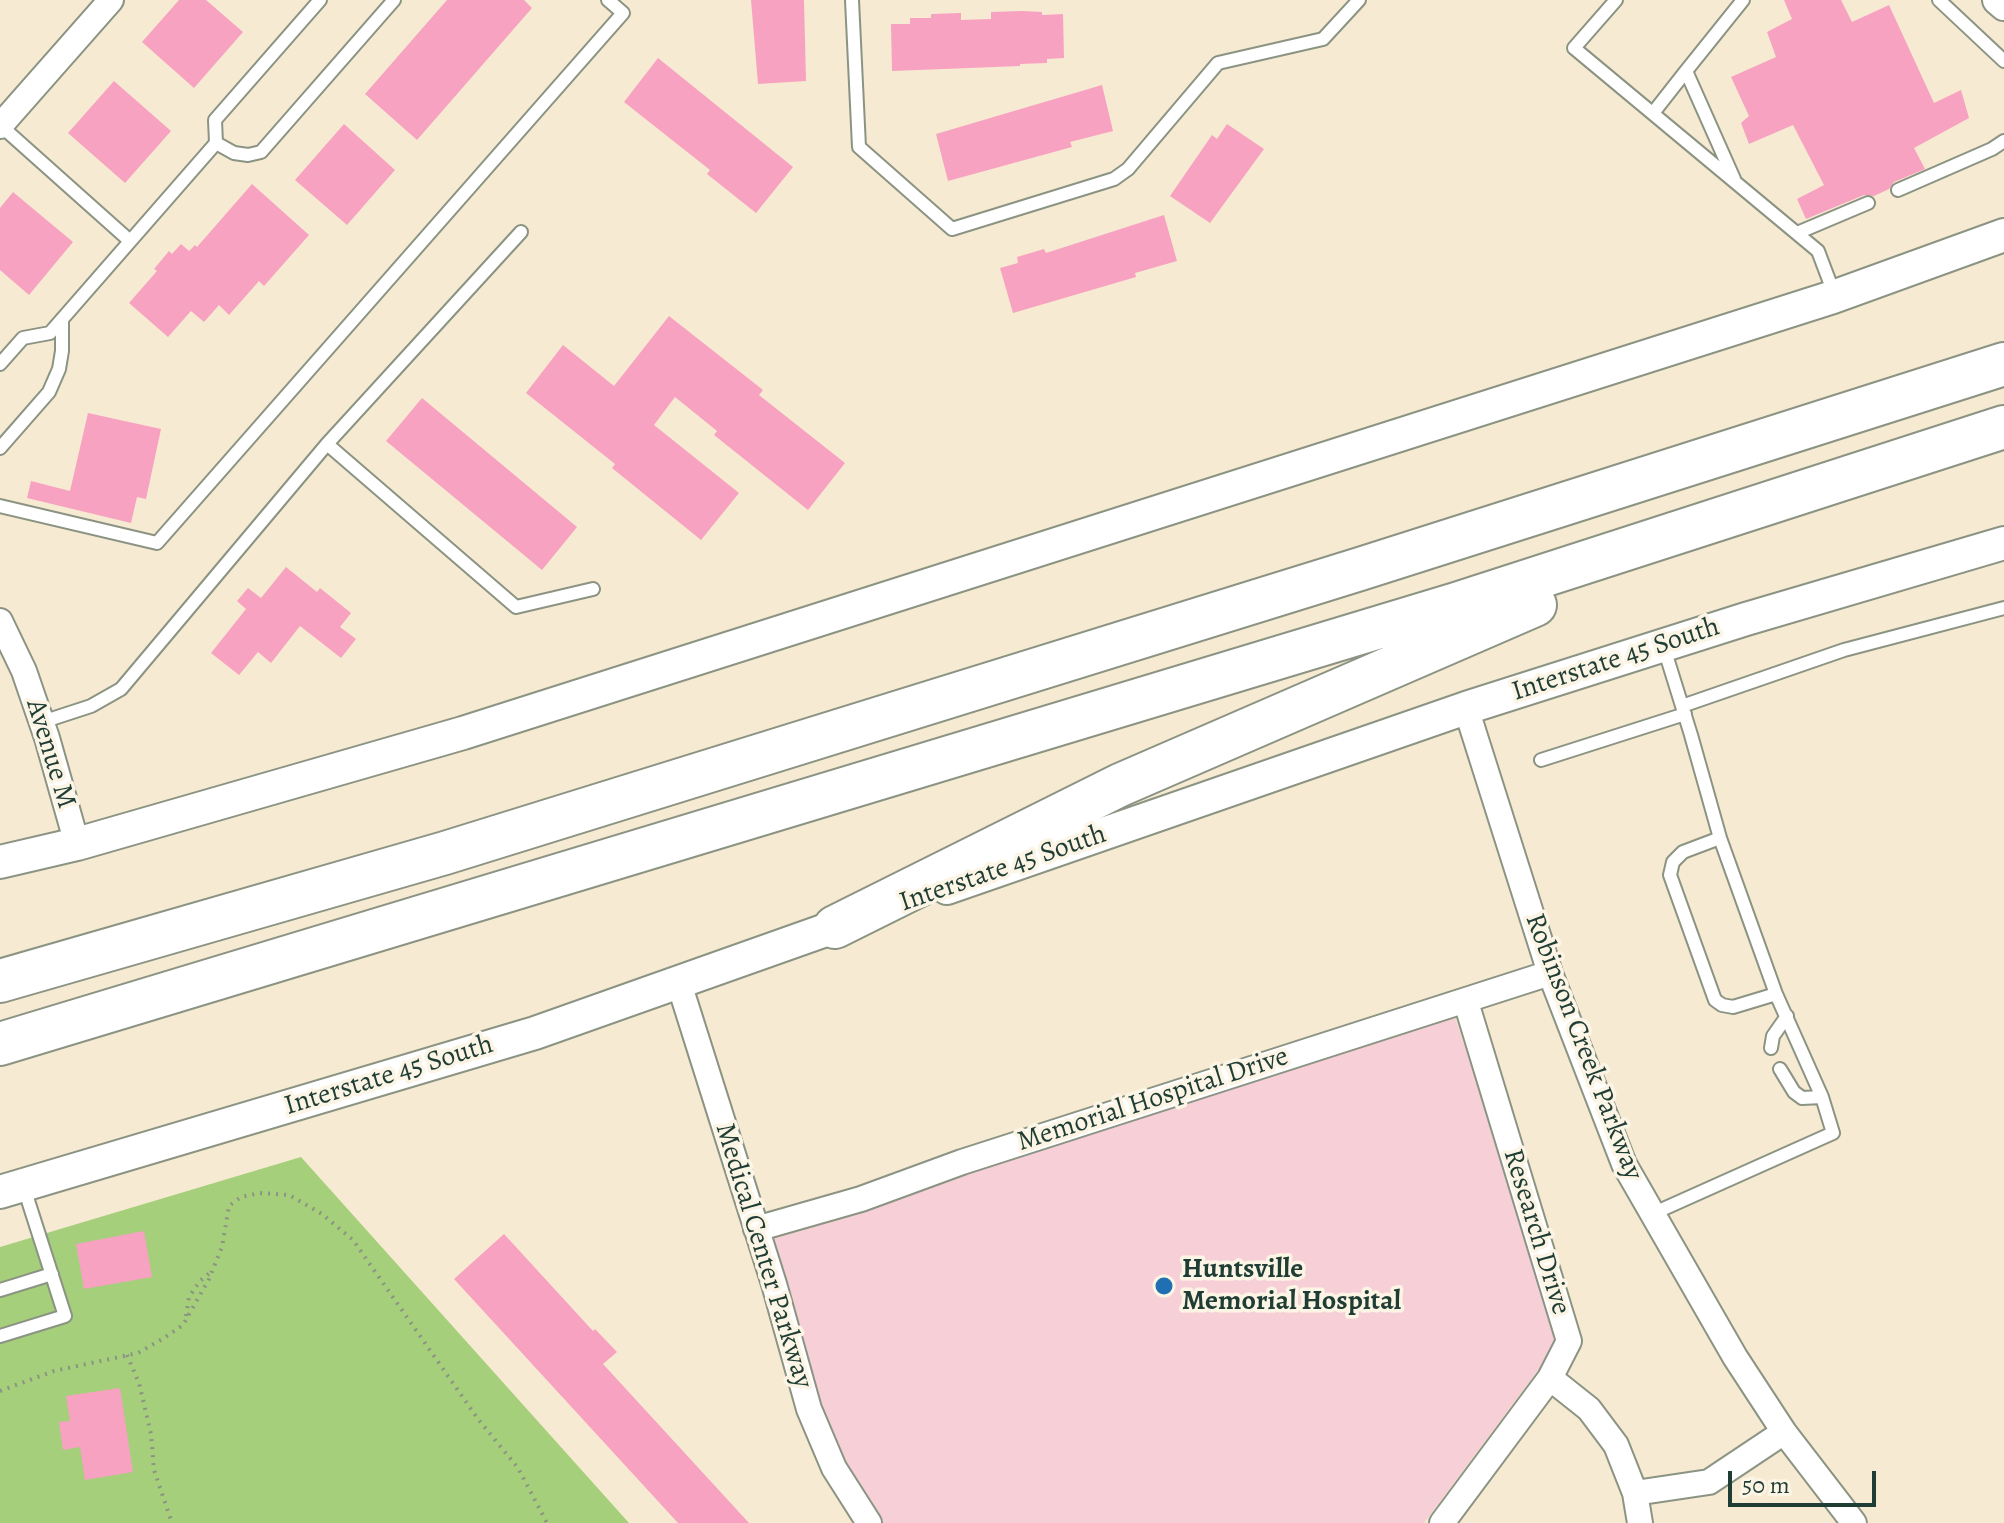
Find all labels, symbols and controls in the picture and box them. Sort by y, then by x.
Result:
street label: Interstate 45 South [1508,611,1724,709]
street label: Avenue M [17,695,83,813]
street label: Interstate 45 South [895,818,1111,920]
street label: Robinson Creek Parkway [1517,909,1649,1185]
street label: Interstate 45 South [281,1028,497,1124]
street label: Memorial Hospital Drive [1013,1040,1293,1160]
street label: Medical Center Parkway [707,1119,819,1393]
street label: Research Drive [1495,1145,1577,1319]
place label: Huntsville Memorial Hospital [1182,1253,1401,1319]
marker: Huntsville Memorial Hospital [1153,1275,1175,1297]
scale bar [1732,1455,1880,1505]
text: 50 m [1742,1469,1790,1501]

